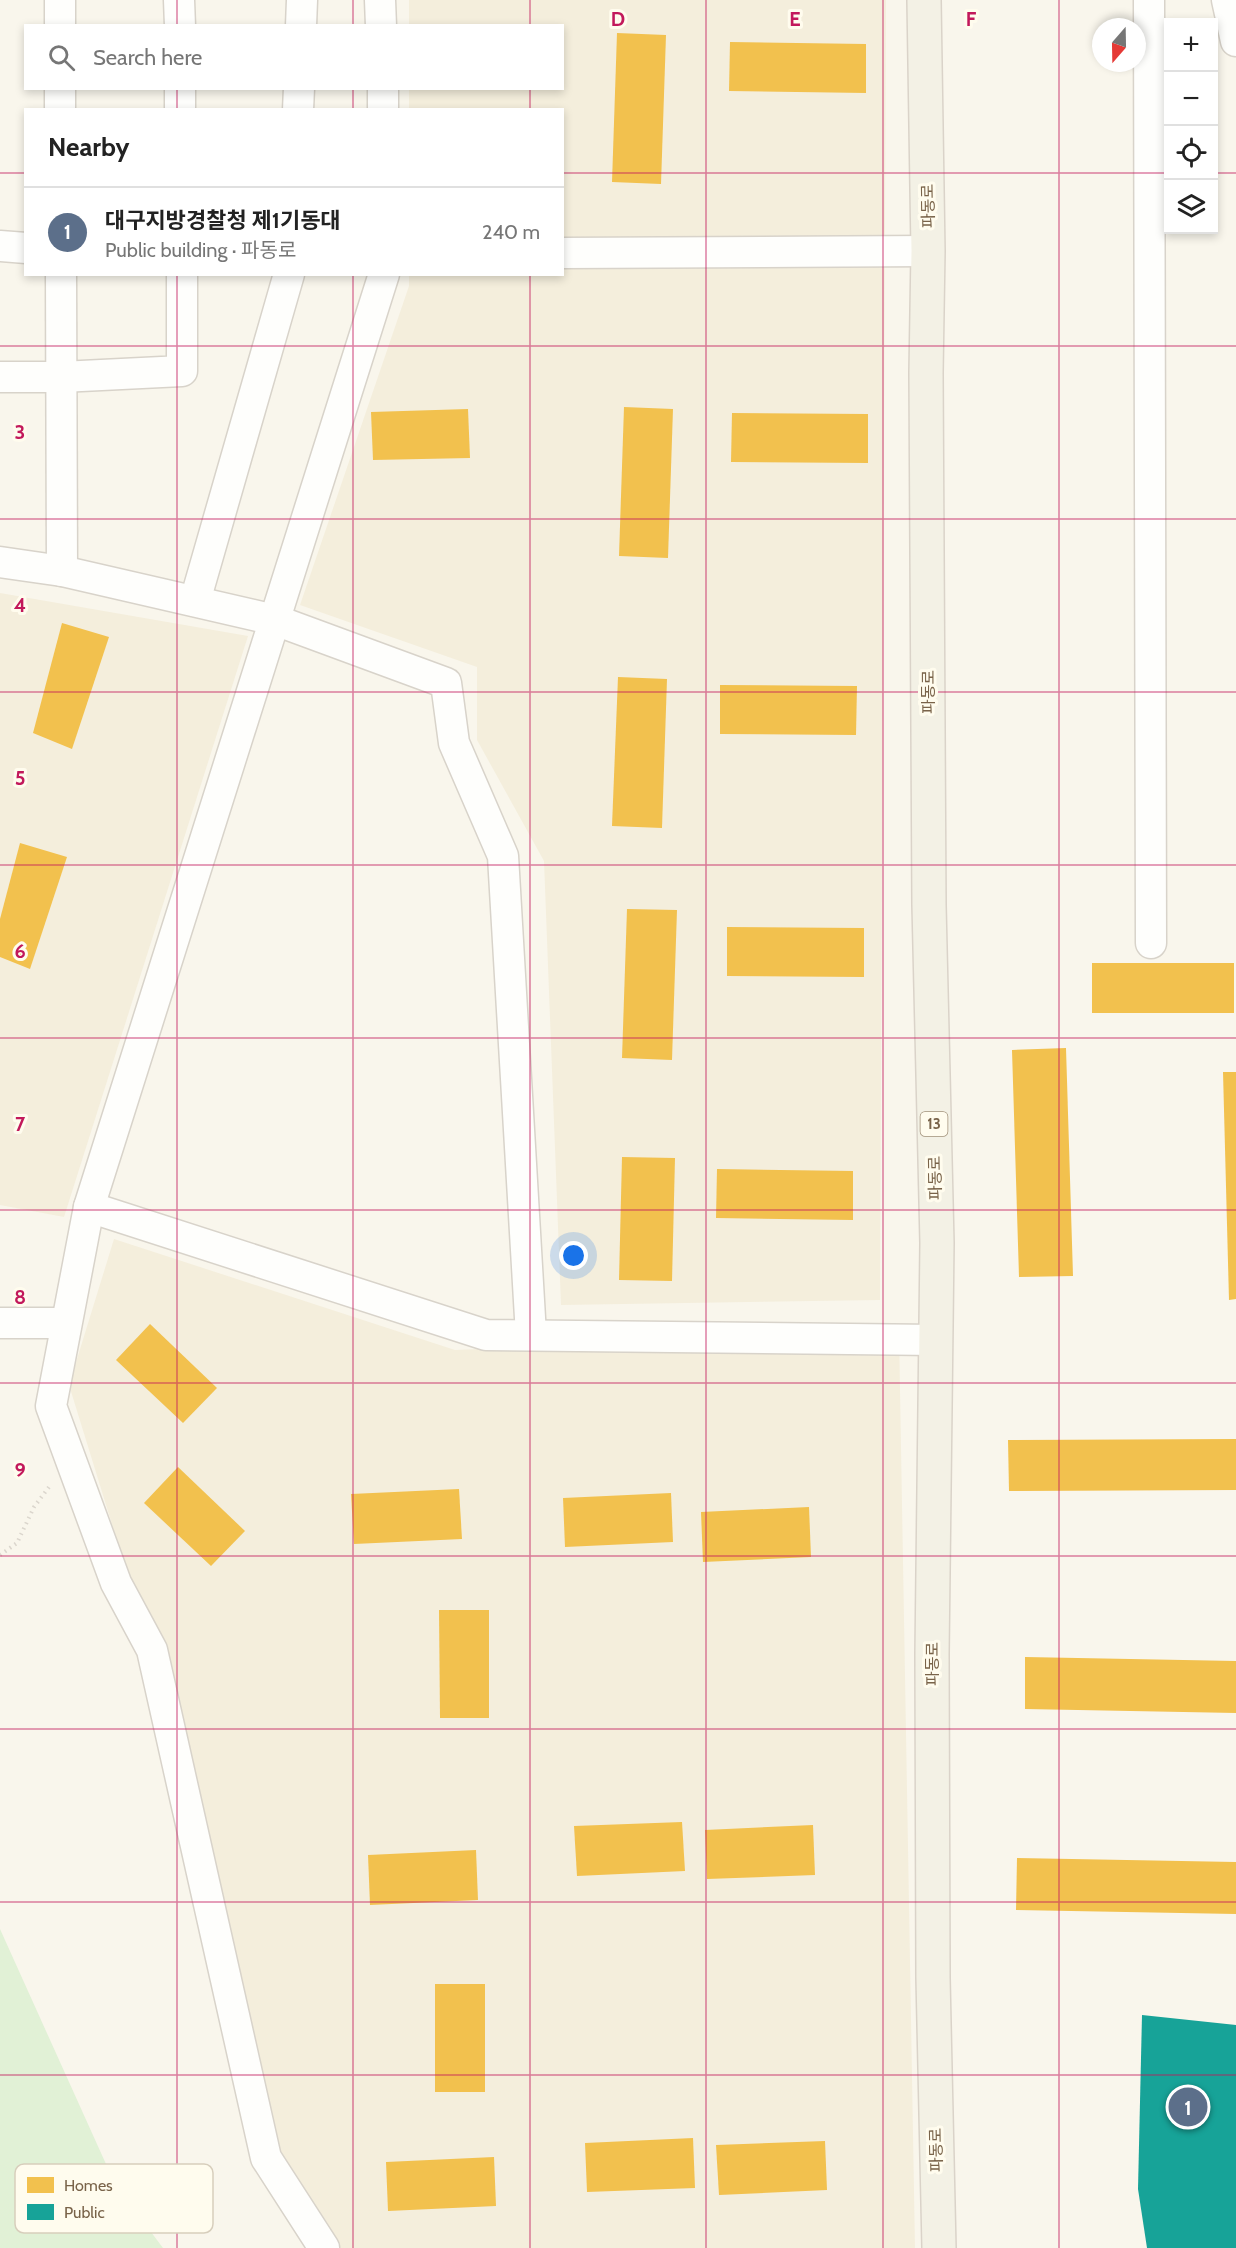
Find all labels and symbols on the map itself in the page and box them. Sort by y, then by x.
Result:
text: D [611,7,625,31]
text: E [789,7,801,31]
text: F [966,7,977,31]
north arrow [1092,18,1146,72]
street label: 파동로 [918,183,938,228]
text: 3 [15,420,25,444]
text: 4 [14,593,26,617]
street label: 파동로 [919,670,938,714]
text: 5 [15,766,25,790]
text: 6 [14,939,26,963]
text: 7 [15,1112,26,1136]
road number: 13 [920,1112,948,1136]
street label: 파동로 [925,1155,945,1200]
your location [559,1241,588,1270]
text: 8 [14,1285,26,1309]
text: 9 [14,1458,26,1482]
street label: 파동로 [923,1642,942,1686]
pin: 1 [1168,2084,1208,2130]
street label: 파동로 [926,2127,946,2172]
legend [15,2164,213,2233]
text: Homes [64,2176,113,2195]
text: Public [64,2203,105,2222]

